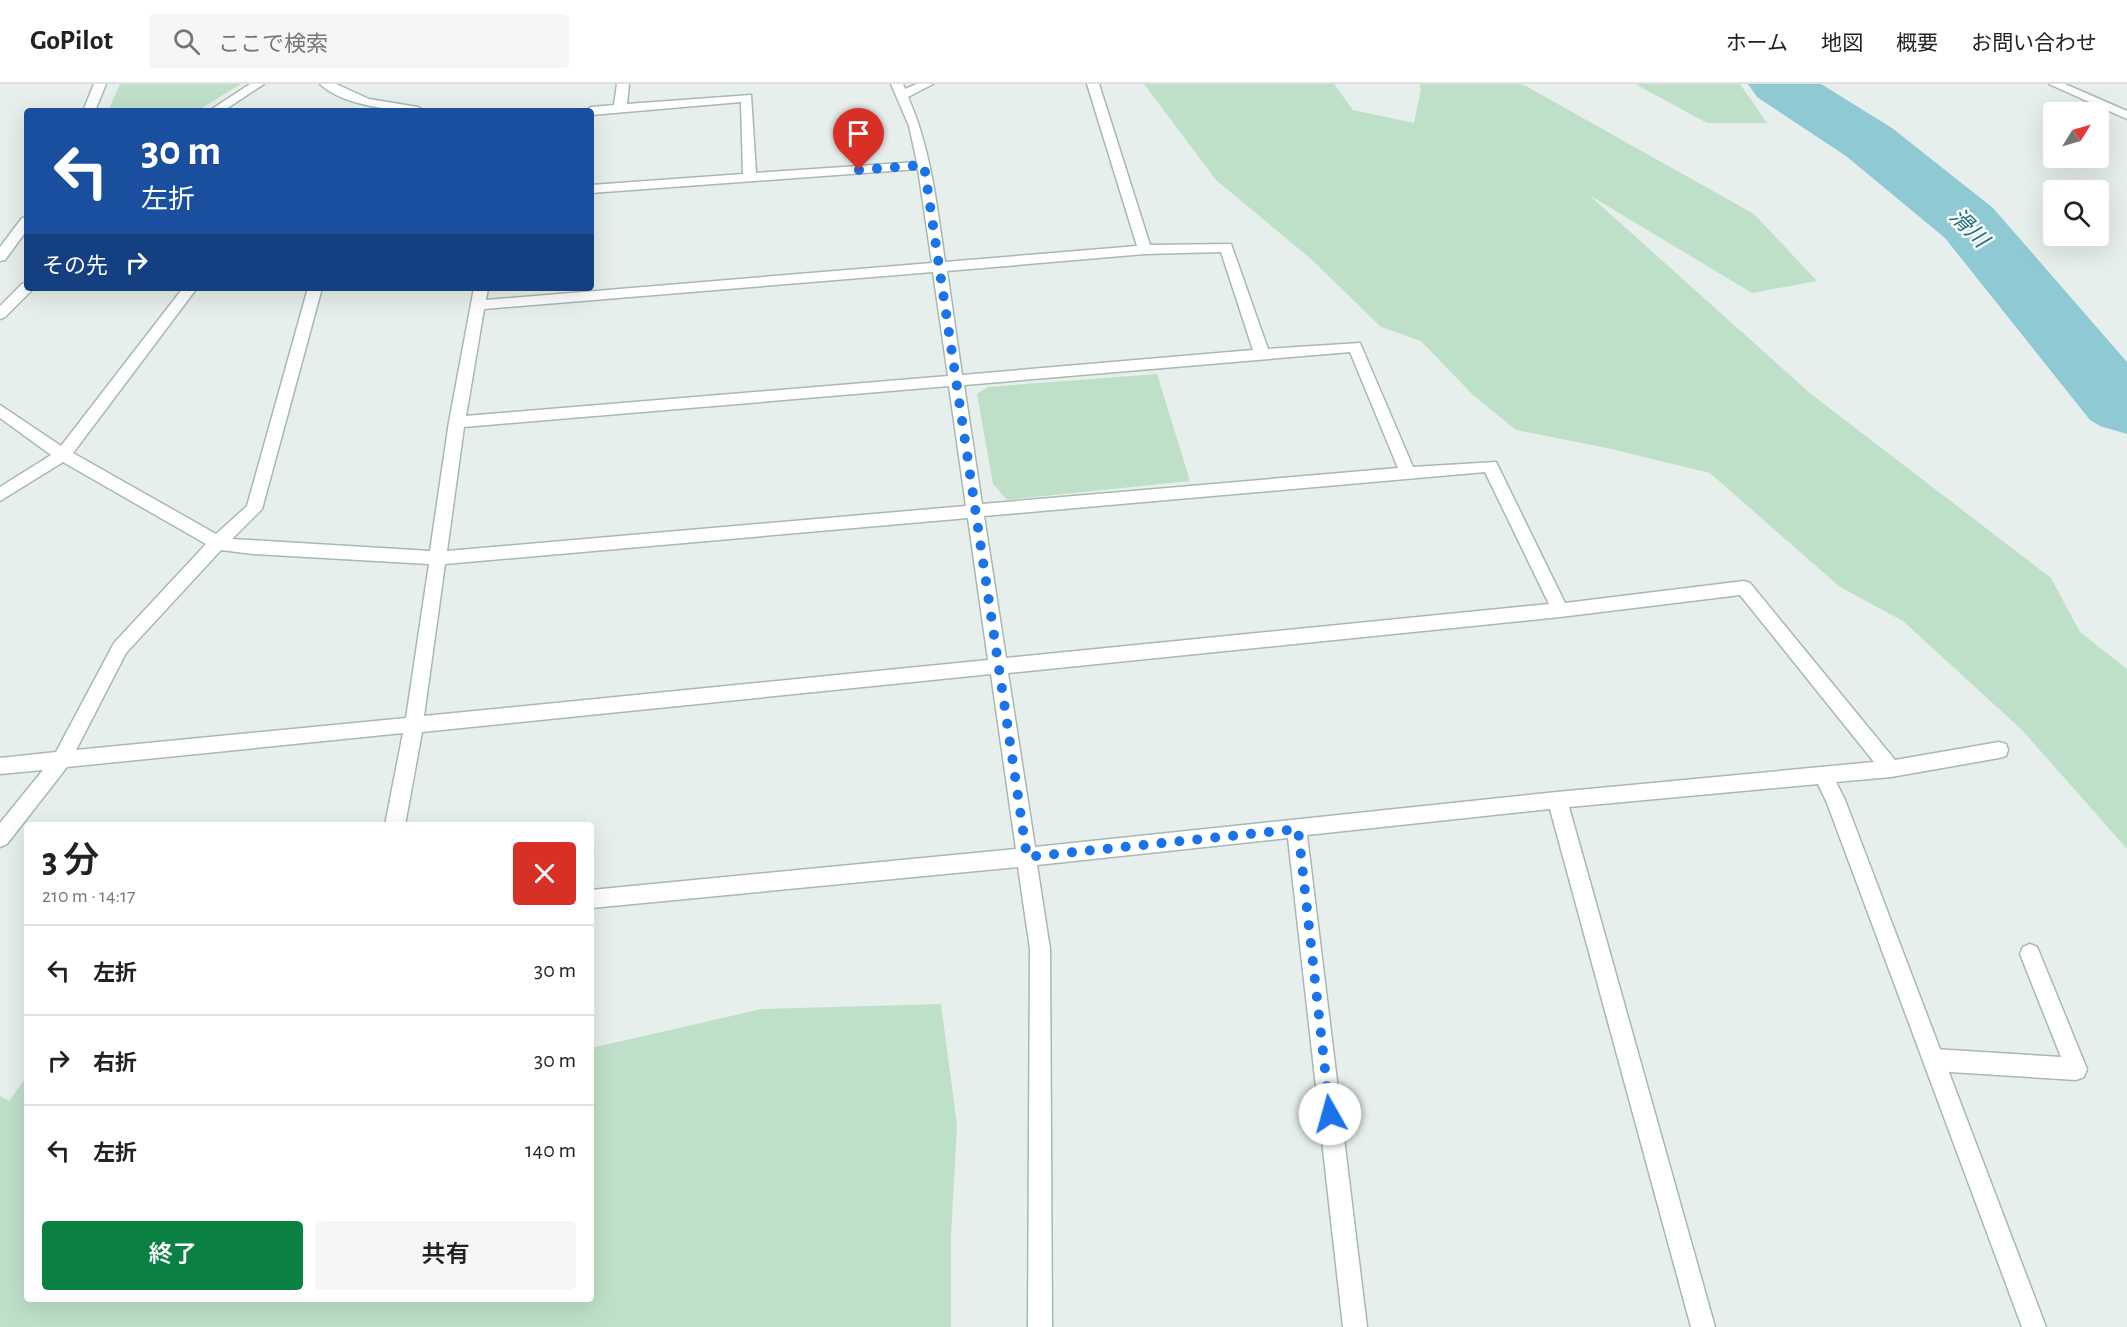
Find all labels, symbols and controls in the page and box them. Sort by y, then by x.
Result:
search box [149,14,569,68]
icon: search [170,25,203,58]
text: GoPilot [30,27,113,55]
text: ここで検索 [218,33,328,55]
text: ホーム [1726,33,1788,54]
text: 地図 [1821,33,1863,54]
text: 概要 [1896,33,1938,54]
text: お問い合わせ [1971,33,2097,54]
north arrow [2043,102,2109,168]
map controls [2043,102,2109,246]
pin [833,108,884,170]
icon: arrive [842,117,875,150]
text: 30 m [141,130,221,172]
icon: left [42,132,120,210]
button: search [2043,180,2109,246]
text: 左折 [141,186,195,213]
water label: 滑川 [1946,204,1994,253]
icon: right [120,246,153,279]
text: その先 [42,255,108,277]
button: close [513,842,576,905]
text: 3 分 [42,843,99,879]
text: 210 m · 14:17 [42,886,135,906]
icon: left [42,954,75,987]
text: 30 m [534,959,576,981]
text: 左折 [93,962,137,984]
icon: right [42,1044,75,1077]
text: 30 m [534,1049,576,1071]
text: 右折 [93,1052,137,1074]
position arrow [1298,1082,1362,1146]
icon: left [42,1134,75,1167]
text: 140 m [525,1139,576,1161]
text: 左折 [93,1142,137,1164]
button: 終了 [42,1221,303,1290]
button: 共有 [315,1221,576,1290]

